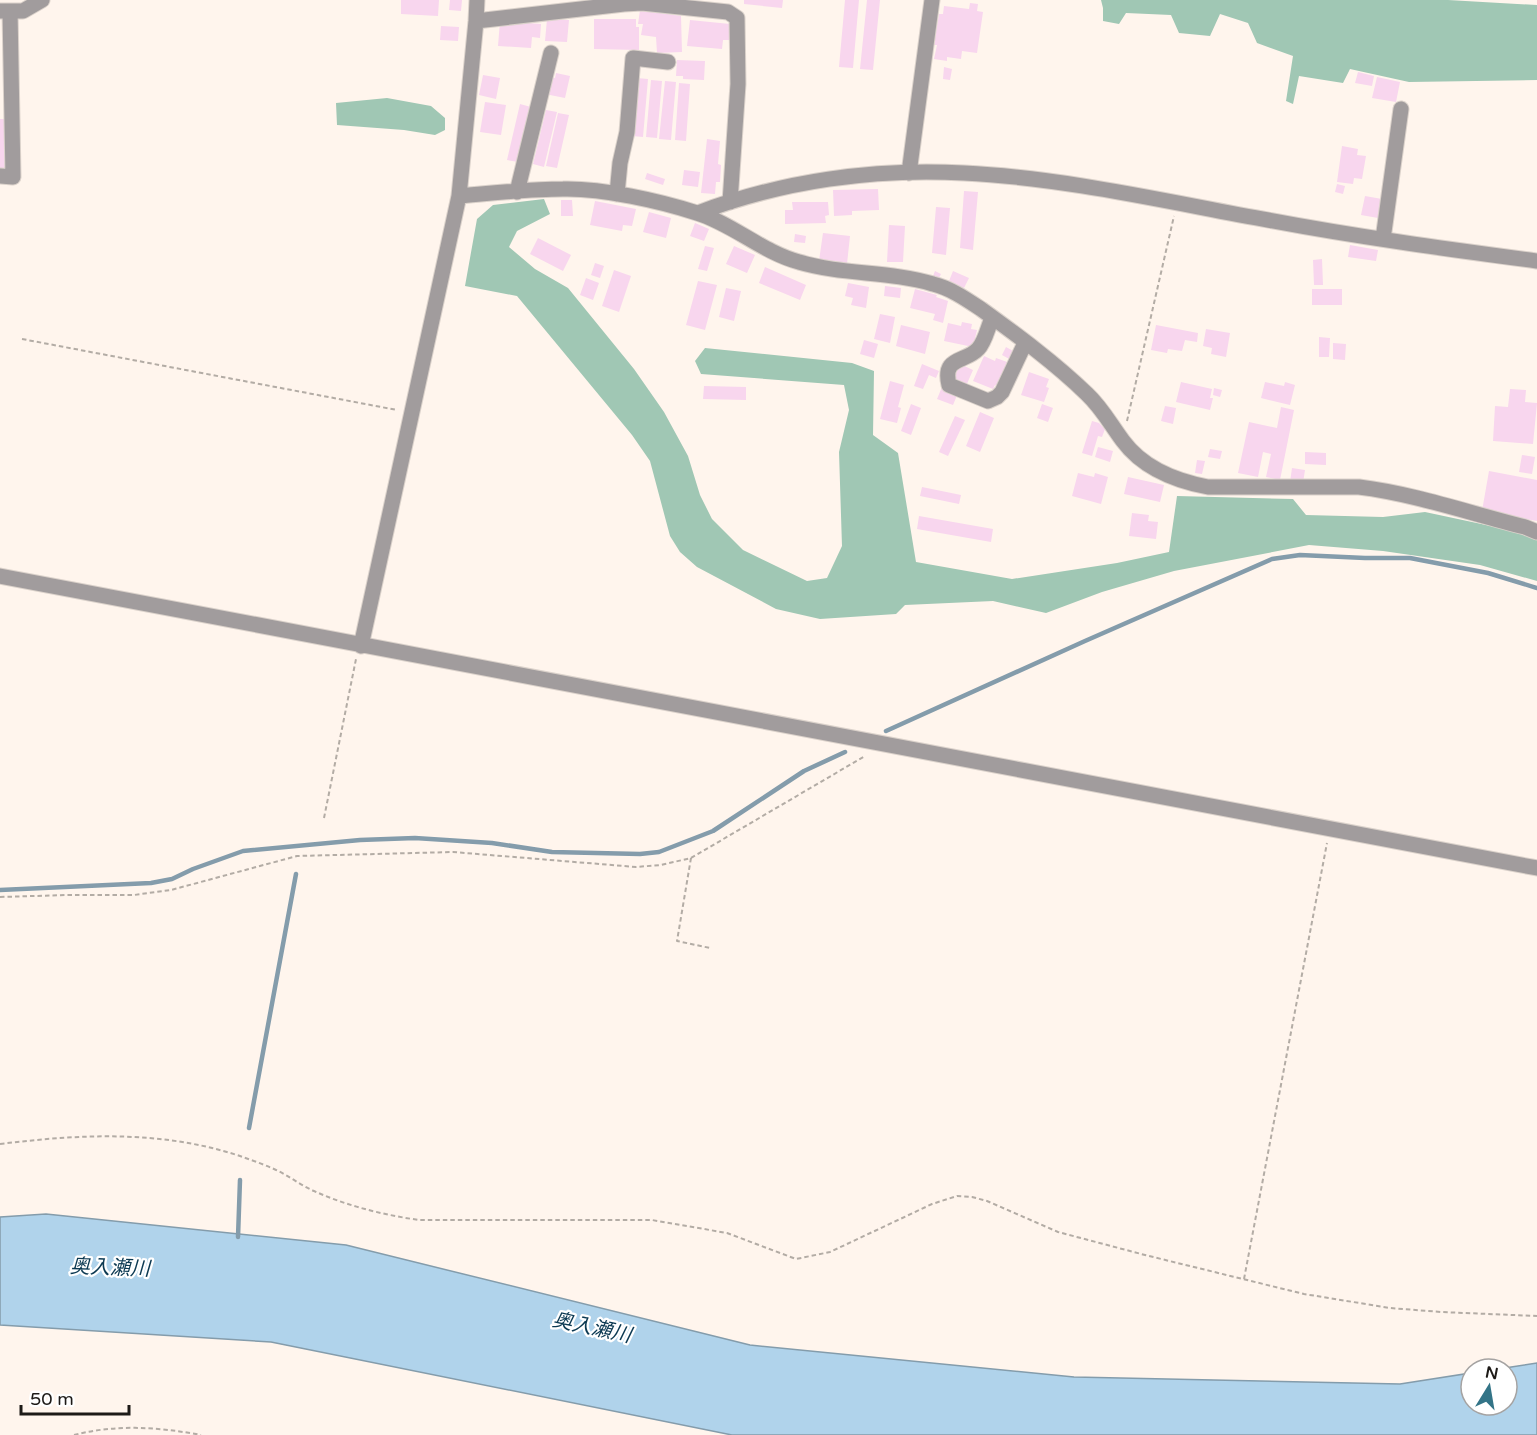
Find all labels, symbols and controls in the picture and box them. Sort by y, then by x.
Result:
water label: 奥入瀬川 [70,1255,152,1281]
water label: 奥入瀬川 [550,1308,635,1348]
north arrow [1459,1357,1519,1417]
text: N [1483,1362,1500,1384]
scale bar [21,1378,129,1416]
text: 50 m [30,1388,74,1410]

